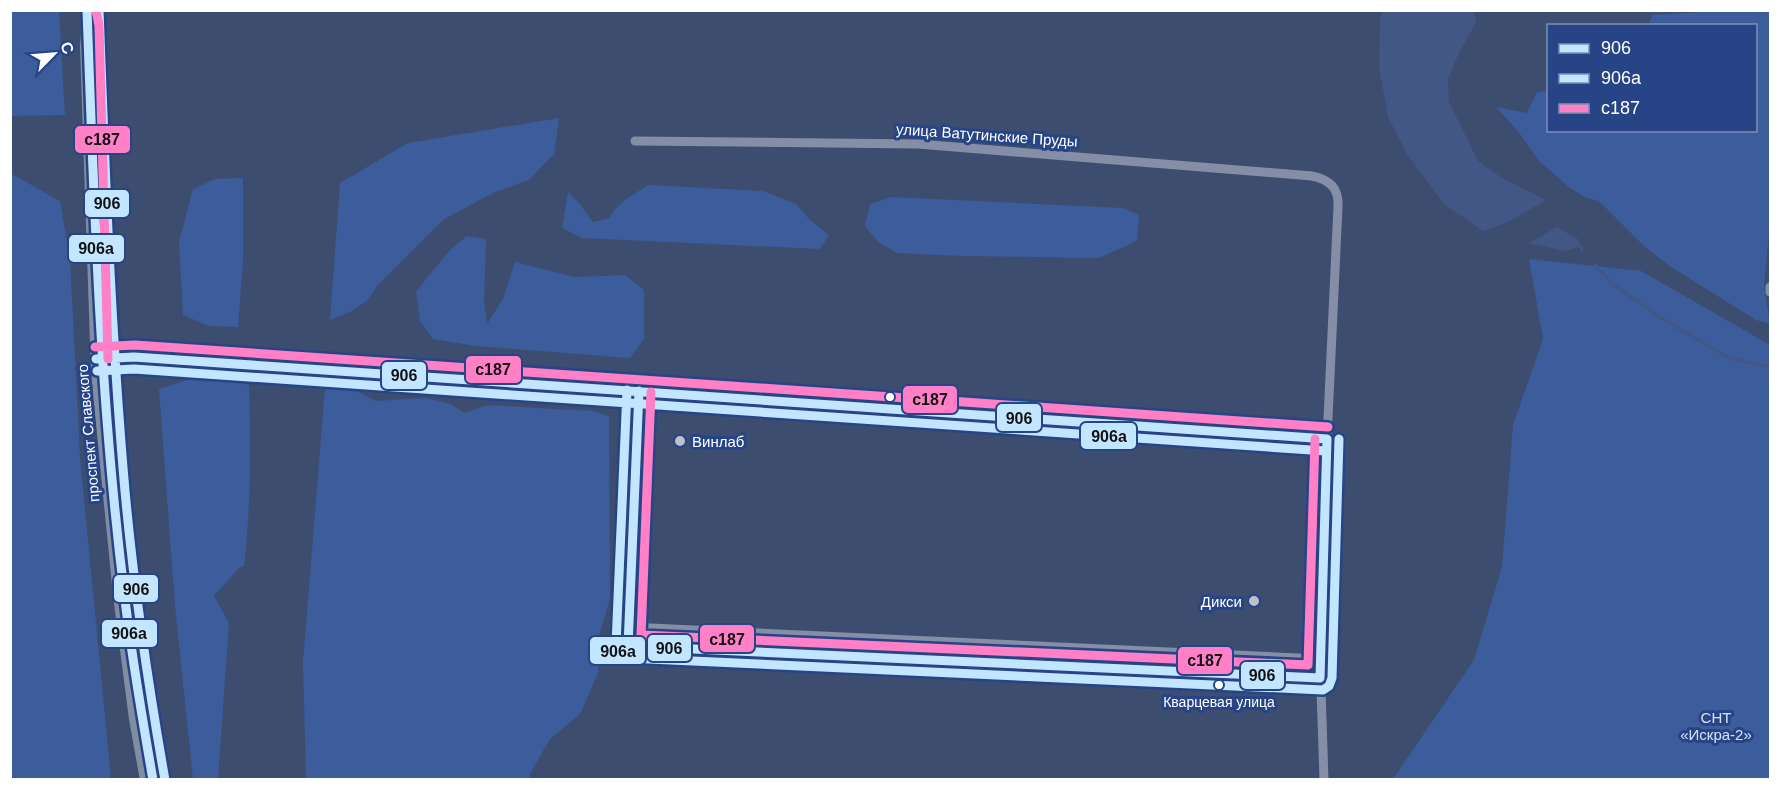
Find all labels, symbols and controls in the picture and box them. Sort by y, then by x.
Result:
north arrow [24,24,84,84]
legend [1547,24,1757,132]
text: 906 [1601,38,1631,58]
text: С [57,39,77,57]
text: 906а [1601,68,1642,88]
text: с187 [1601,98,1640,118]
street label: улица Ватутинские Пруды [896,120,1078,150]
line badge: с187 [74,125,131,154]
text: с187 [84,131,120,148]
line badge: 906 [84,189,130,218]
text: 906 [94,195,120,212]
line badge: 906а [68,234,125,263]
text: 906а [78,240,114,257]
line badge: с187 [465,355,522,384]
line badge: 906 [381,361,427,390]
text: с187 [475,361,511,378]
street label: проспект Славского [74,363,102,503]
text: 906 [391,367,417,384]
line badge: с187 [902,385,958,414]
unlabelled marker [884,391,896,403]
text: с187 [912,391,948,408]
line badge: 906 [996,403,1042,432]
text: 906 [1006,410,1032,427]
line badge: 906а [1080,422,1137,450]
text: 906а [1091,428,1127,445]
place label: Винлаб [692,433,744,450]
marker: Винлаб [673,434,687,448]
line badge: 906 [113,574,159,603]
text: 906 [123,581,149,598]
place label: Дикси [1201,593,1242,610]
marker: Дикси [1247,594,1261,608]
line badge: 906а [101,619,158,648]
line badge: с187 [699,624,755,653]
text: 906а [111,625,147,642]
text: с187 [709,631,745,648]
line badge: 906 [647,634,692,662]
line badge: 906а [589,636,646,665]
text: 906 [656,640,682,657]
text: 906а [600,643,636,660]
line badge: с187 [1177,646,1233,675]
text: с187 [1187,652,1223,669]
line badge: 906 [1240,661,1285,690]
text: 906 [1249,667,1275,684]
marker: Кварцевая улица [1213,679,1225,691]
place label: Кварцевая улица [1163,694,1275,710]
park label: СНТ «Искра-2» [1680,709,1752,743]

